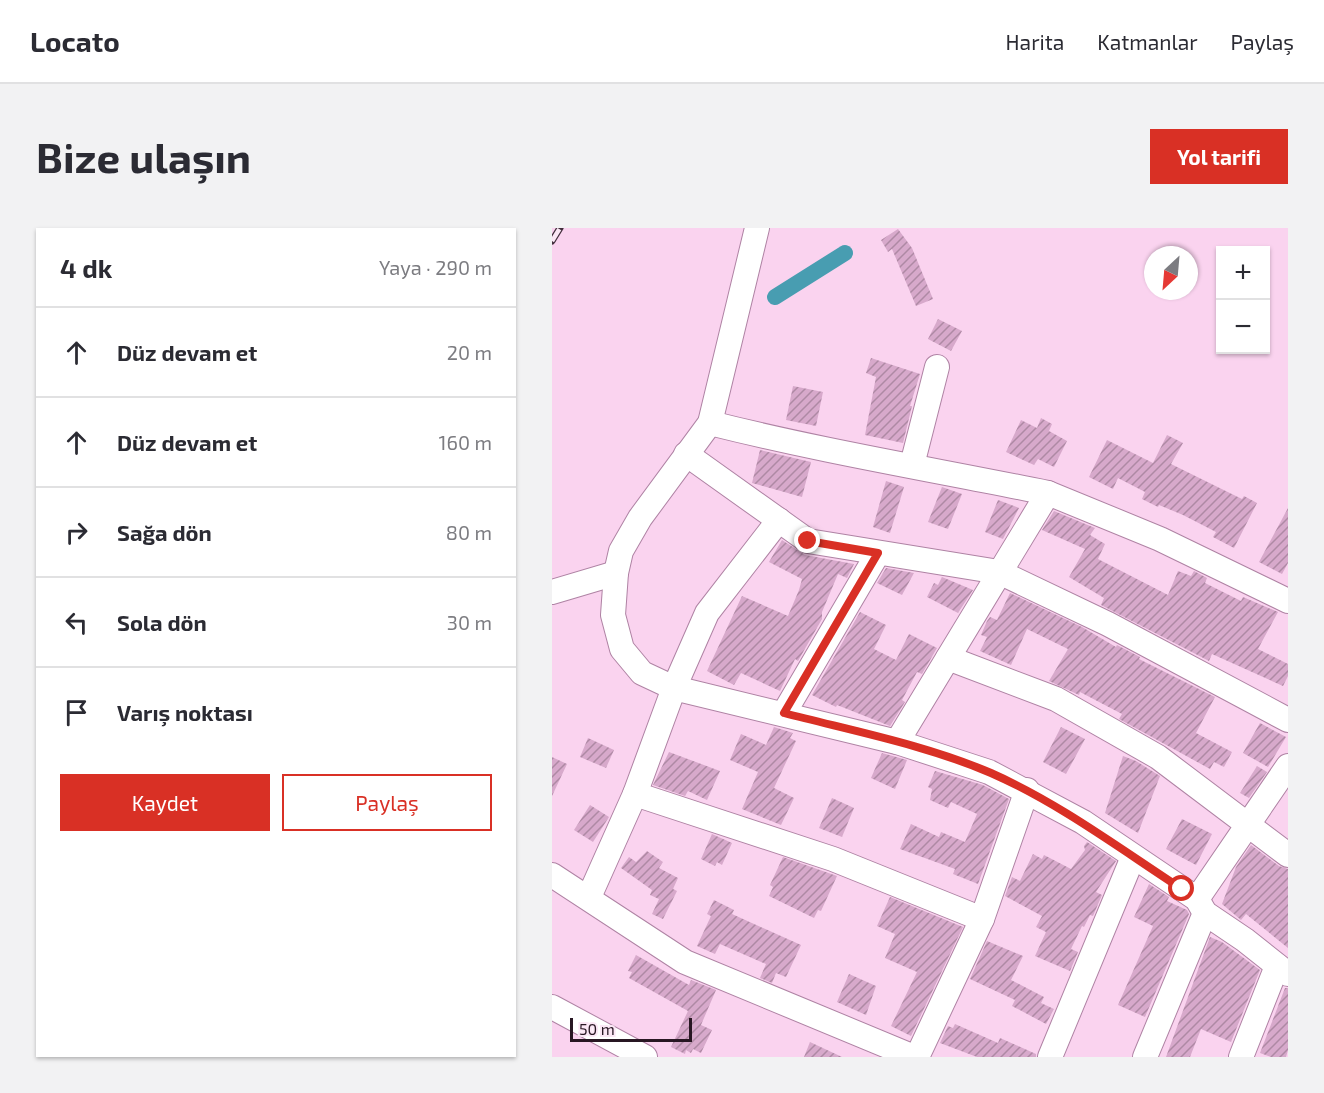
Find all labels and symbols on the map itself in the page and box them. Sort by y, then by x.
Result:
north arrow [1144,246,1198,300]
route end [794,527,820,553]
route start [1168,875,1194,901]
scale bar [570,1015,692,1042]

